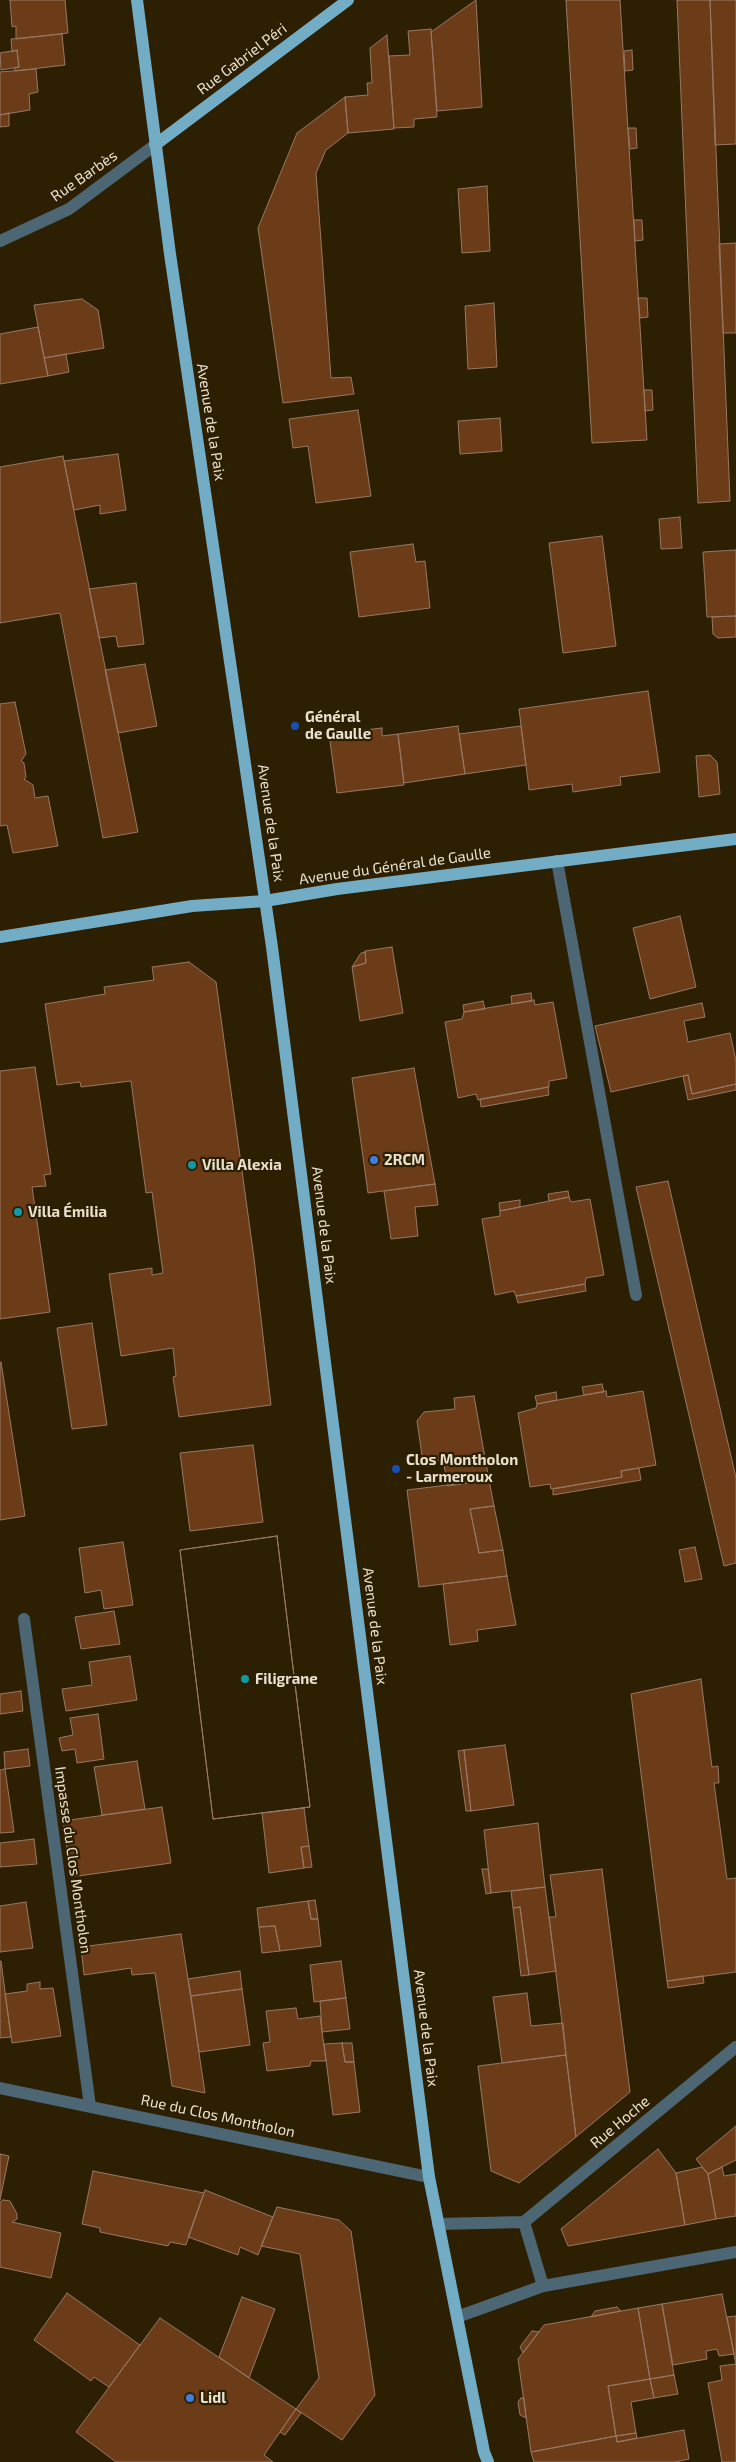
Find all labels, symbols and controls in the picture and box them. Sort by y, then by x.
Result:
street label: Rue Gabriel Péri [194,19,290,99]
street label: Rue Barbès [47,147,121,205]
street label: Avenue de la Paix [193,362,229,482]
place label: Général de Gaulle [305,708,371,743]
marker: Général de Gaulle [289,720,301,732]
street label: Avenue de la Paix [254,763,288,883]
street label: Avenue du Général de Gaulle [298,844,492,888]
place label: 2RCM [384,1151,425,1169]
marker: 2RCM [368,1154,380,1166]
place label: Villa Alexia [202,1156,282,1174]
marker: Villa Alexia [186,1159,198,1171]
street label: Avenue de la Paix [308,1165,340,1285]
place label: Villa Émilia [28,1203,107,1221]
marker: Villa Émilia [12,1206,24,1218]
place label: Clos Montholon - Larmeroux [406,1451,518,1486]
marker: Clos Montholon - Larmeroux [390,1463,402,1475]
street label: Avenue de la Paix [359,1566,391,1686]
place label: Filigrane [255,1670,318,1688]
marker: Filigrane [239,1673,251,1685]
street label: Impasse du Clos Montholon [51,1765,95,1955]
street label: Avenue de la Paix [410,1968,442,2088]
street label: Rue du Clos Montholon [139,2091,297,2141]
street label: Rue Hoche [587,2092,653,2152]
place label: Lidl [200,2389,226,2407]
marker: Lidl [184,2392,196,2404]

